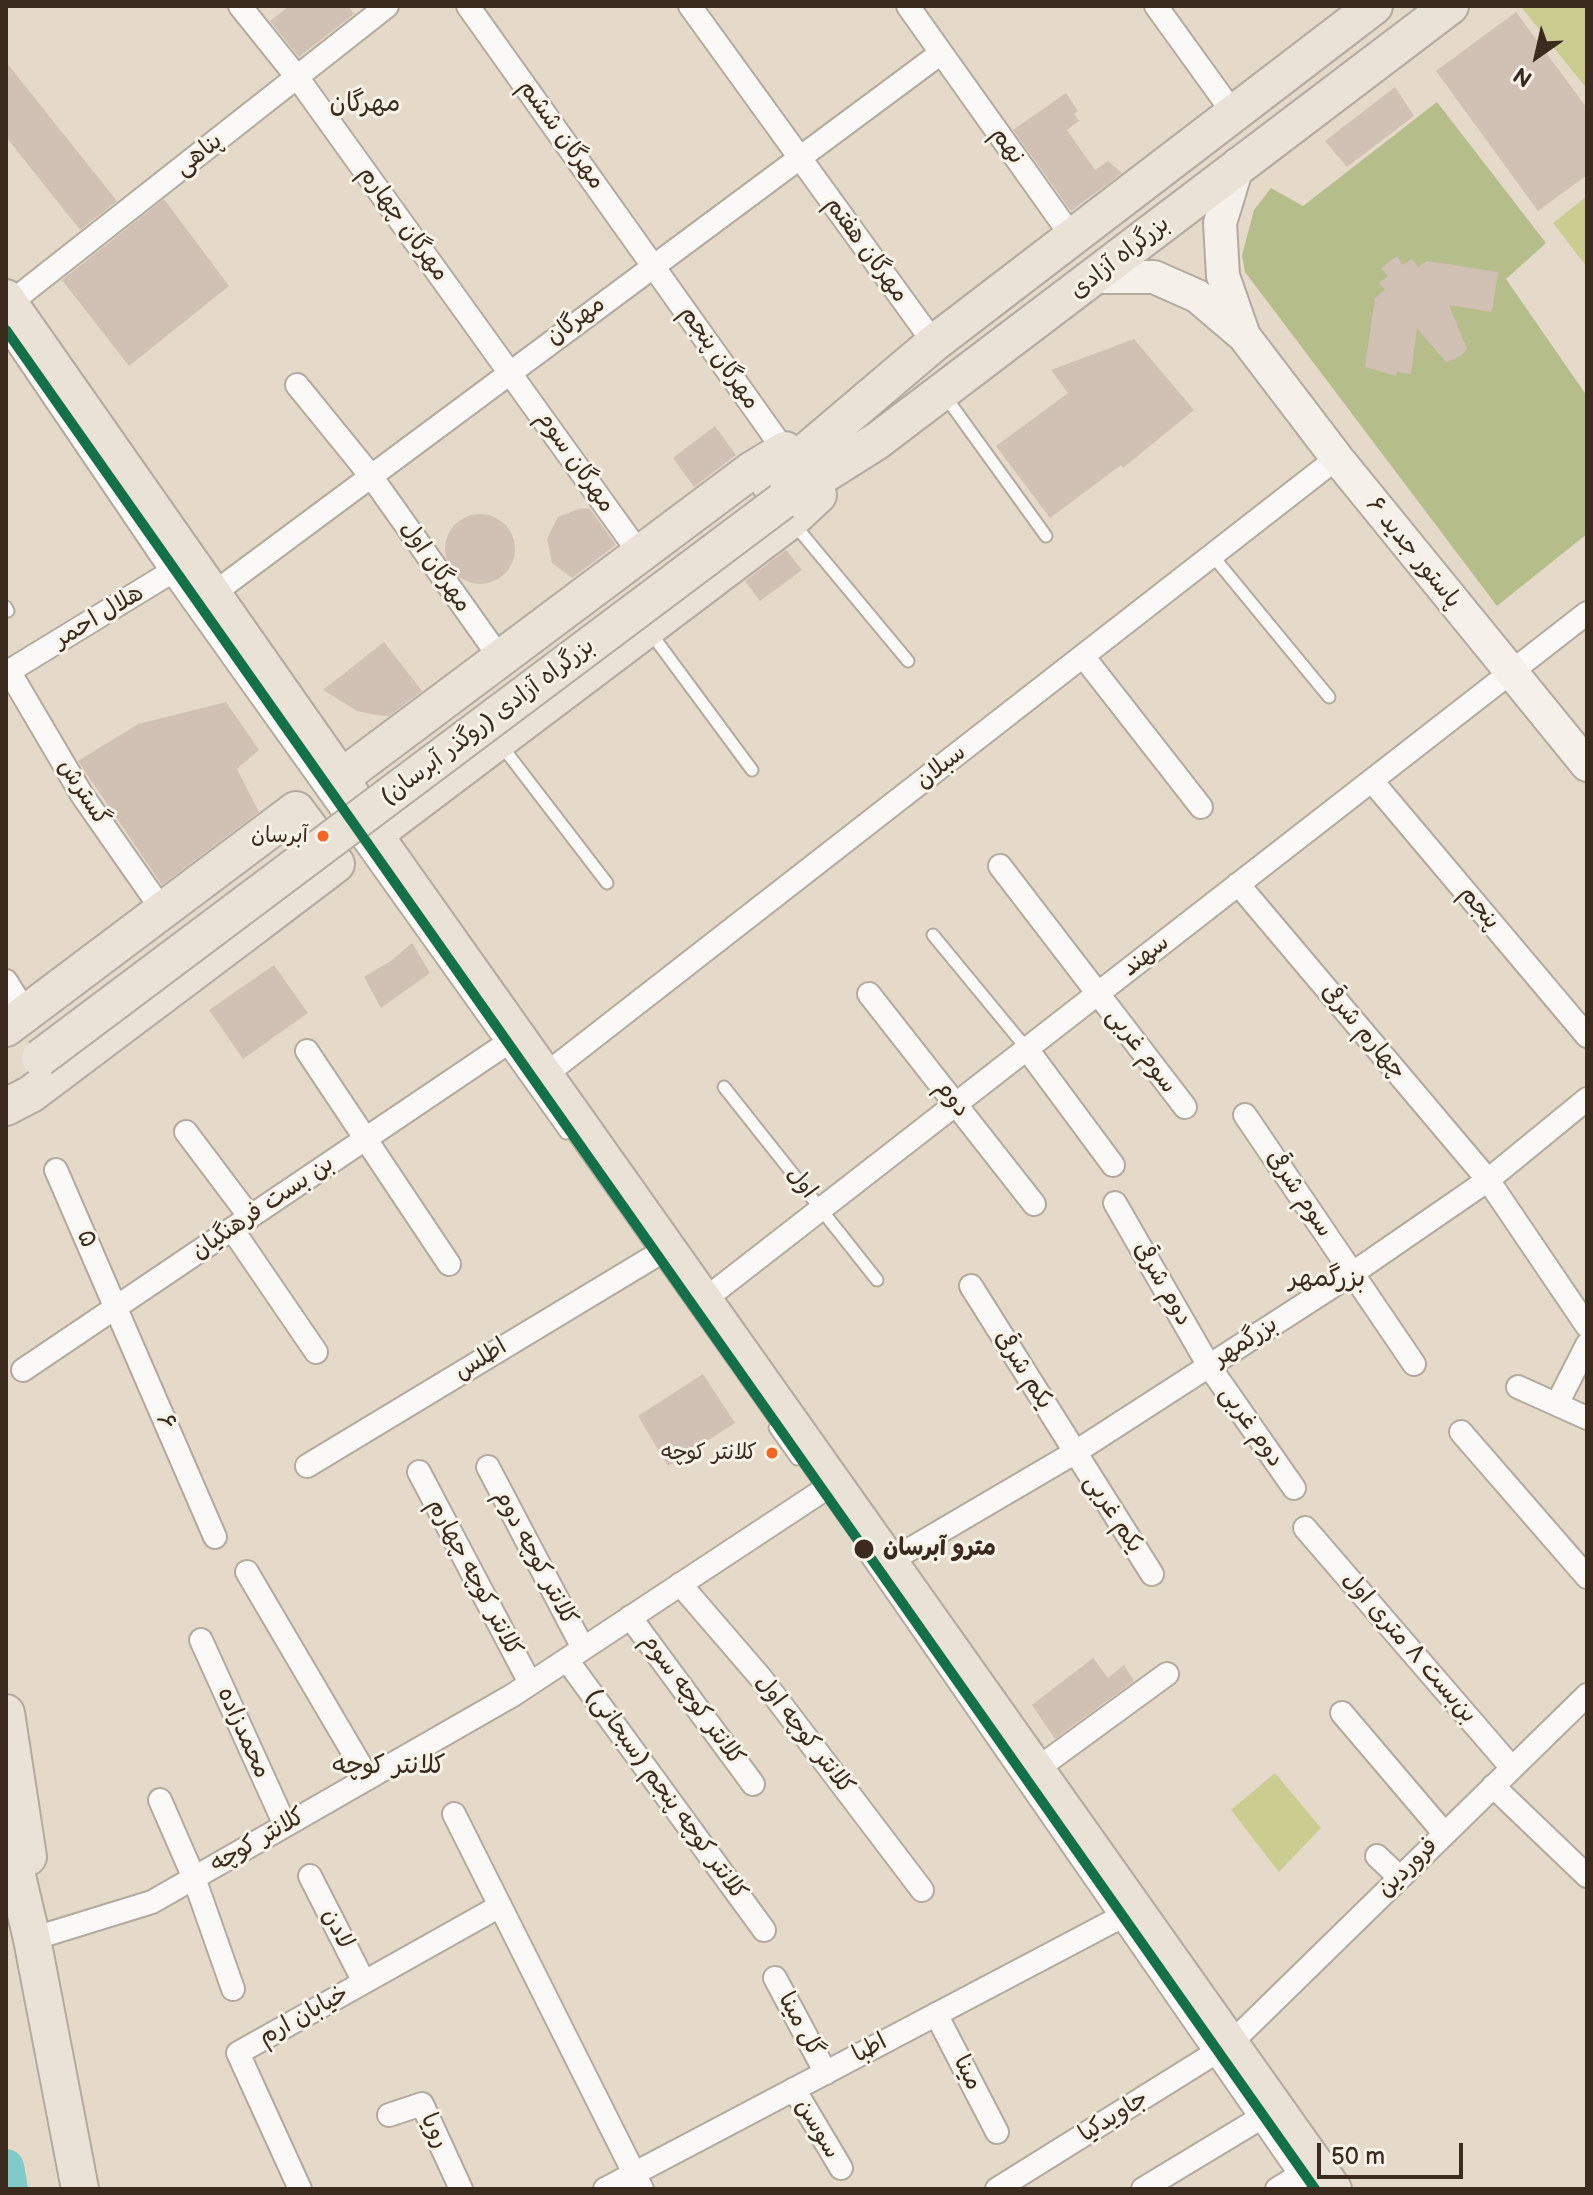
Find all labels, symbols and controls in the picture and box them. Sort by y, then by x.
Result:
north arrow [1497,16,1577,96]
text: N [1509,60,1538,92]
street label: مهرگان ششم [512,74,610,196]
district label: مهرگان [329,88,401,120]
street label: نهم [984,122,1030,170]
street label: پناهی [169,127,229,183]
street label: مهرگان چهارم [352,161,454,287]
street label: مهرگان هفتم [818,192,914,308]
street label: بزرگراه آزادی [1064,210,1176,306]
street label: مهرگان [541,290,611,352]
street label: مهرگان پنجم [673,300,765,416]
street label: مهرگان سوم [529,406,621,518]
street label: پاستور جدید ۶ [1359,491,1467,615]
street label: مهرگان اول [393,516,477,618]
street label: هلال احمر [49,579,149,655]
street label: بزرگراه آزادی (روگذر آبرسان) [375,632,601,812]
street label: سبلان [910,738,972,796]
street label: گسترش [51,754,115,832]
place label: آبرسان [251,823,308,849]
marker: آبرسان [315,828,331,844]
street label: پنجم [1452,880,1506,936]
street label: سهند [1117,929,1175,983]
street label: چهارم شرقی [1314,978,1412,1086]
street label: سوم غربی [1100,1003,1182,1099]
street label: دوم [929,1075,975,1123]
street label: سوم شرقی [1259,1145,1339,1243]
street label: بن بست فرهنگیان [186,1150,340,1266]
street label: اول [779,1161,823,1205]
street label: ۵ [70,1226,102,1252]
street label: دوم شرقی [1126,1237,1198,1331]
district label: بزرگمهر [1289,1263,1365,1295]
street label: بزرگمهر [1208,1311,1284,1373]
street label: یکم شرقی [988,1325,1058,1415]
street label: اطلس [449,1333,513,1387]
street label: دوم غربی [1213,1381,1289,1473]
street label: ۶ [149,1410,181,1434]
place label: کلانتر کوچه [661,1440,757,1466]
marker: کلانتر کوچه [764,1445,780,1461]
street label: یکم غربی [1077,1469,1149,1559]
street label: کلانتر کوچه دوم [487,1485,583,1631]
street label: کلانتر کوچه چهارم [420,1494,528,1662]
place label: مترو آبرسان [883,1535,996,1563]
marker: مترو آبرسان [852,1537,876,1561]
street label: بن‌بست ۸ متری اول [1335,1566,1483,1730]
street label: کلانتر کوچه سوم [634,1628,750,1772]
street label: کلانتر کوچه اول [748,1669,860,1801]
street label: محمدزاده [210,1683,276,1783]
street label: کلانتر کوچه پنجم (سبحانی) [579,1683,753,1907]
district label: کلانتر کوچه [332,1750,446,1782]
street label: کلانتر کوچه [205,1802,311,1880]
street label: فروردین [1372,1832,1444,1904]
street label: لادن [315,1904,359,1954]
street label: خیابان ارم [254,1980,354,2052]
street label: گل مینا [771,1988,829,2062]
street label: اطبا [848,2028,892,2070]
street label: مینا [946,2051,988,2095]
street label: جاویدکیا [1074,2085,1154,2149]
street label: سوسن [788,2094,846,2164]
street label: رویا [414,2109,454,2153]
scale bar [1321,2127,1467,2177]
text: 50 m [1331,2142,1385,2171]

